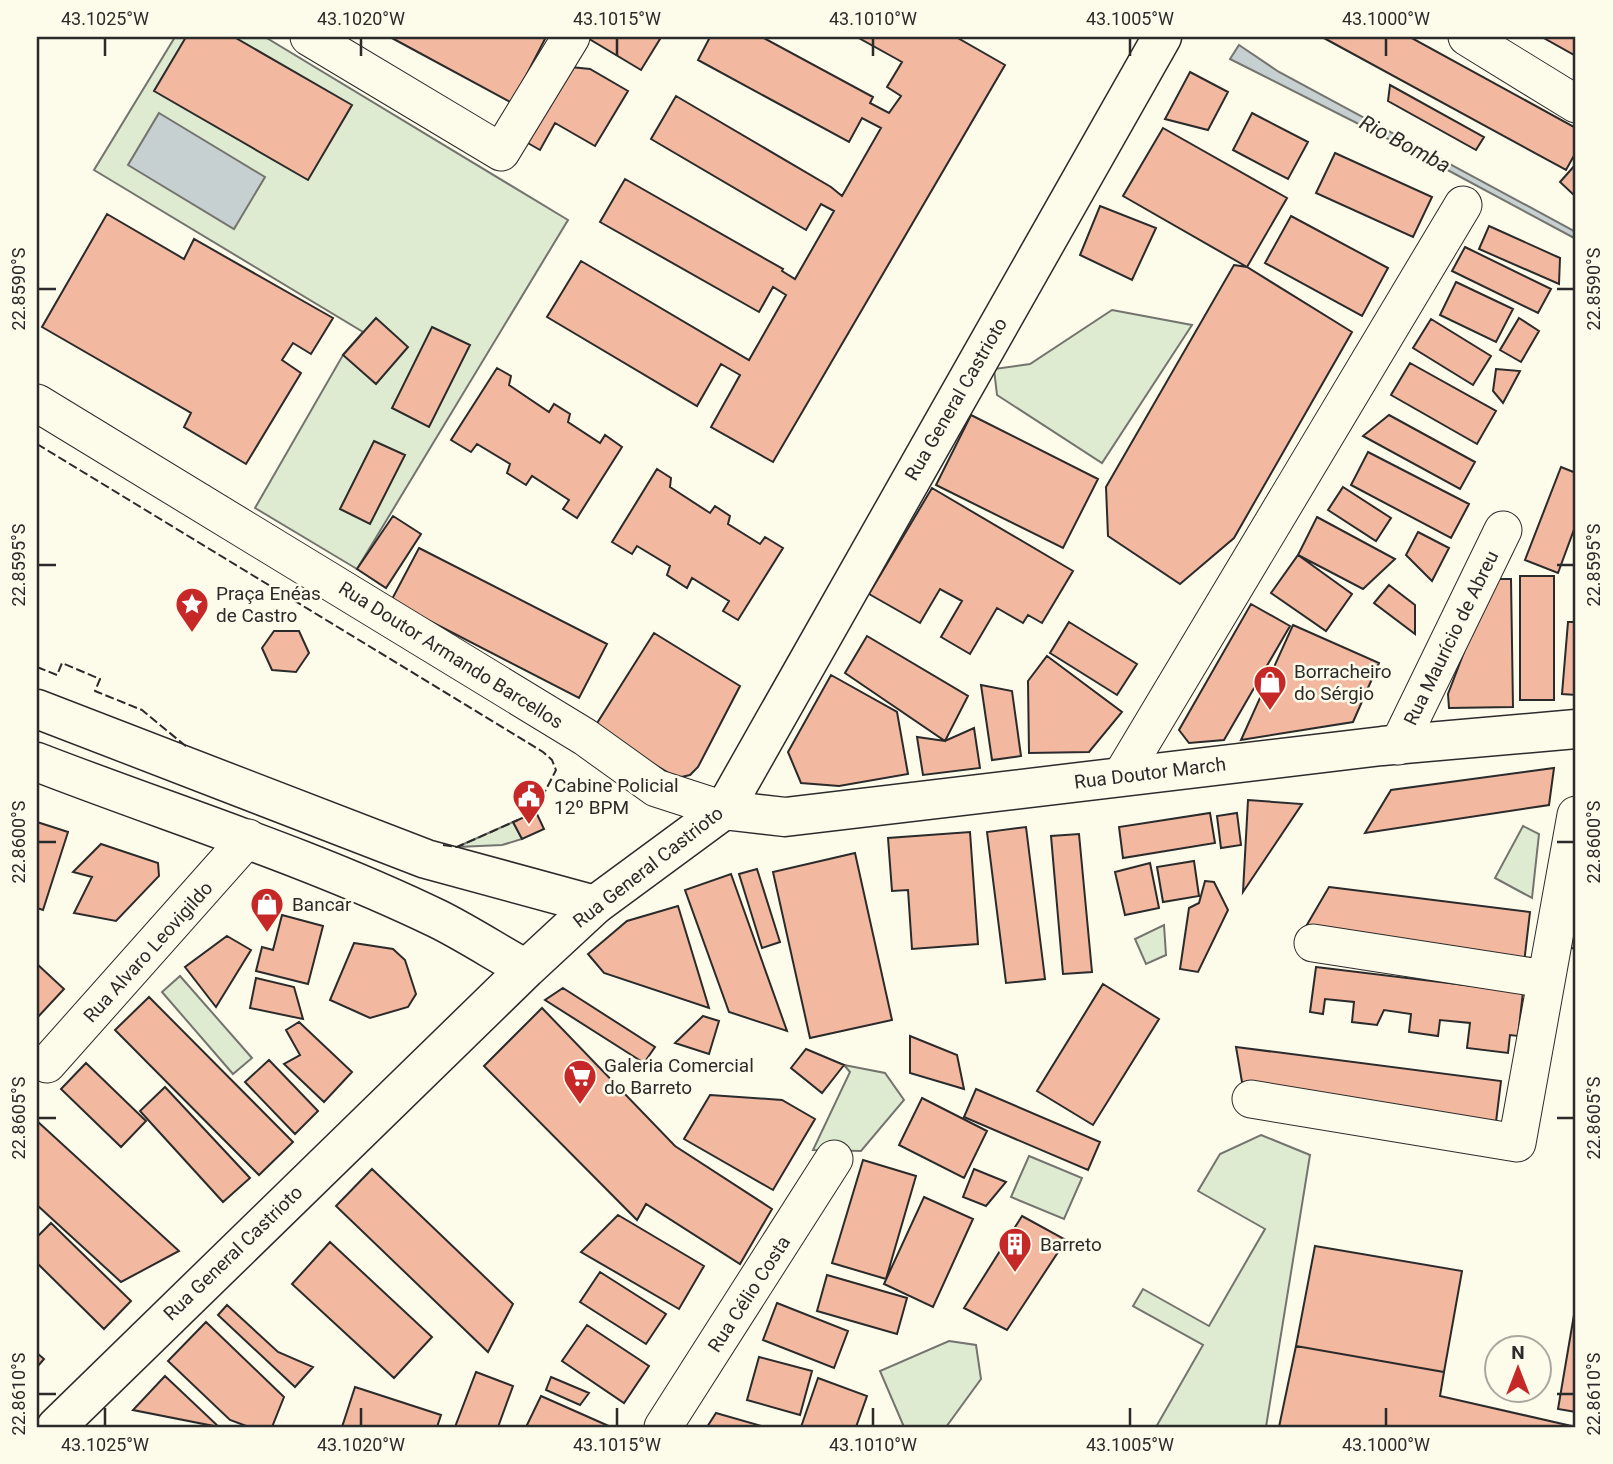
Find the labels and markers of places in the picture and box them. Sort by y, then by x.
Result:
place label: Praça Enéas de Castro [216,582,321,627]
place icon: Praça Enéas de Castro [173,585,211,634]
place label: Borracheiro do Sérgio [1294,660,1392,705]
shop icon: Borracheiro do Sérgio [1251,663,1289,712]
place label: Cabine Policial 12º BPM [554,774,679,819]
public building icon: Cabine Policial 12º BPM [510,777,548,826]
shop icon: Bancar [248,885,286,934]
place label: Bancar [292,893,352,916]
place label: Galeria Comercial do Barreto [604,1054,754,1099]
supermarket icon: Galeria Comercial do Barreto [561,1057,599,1106]
building icon: Barreto [996,1225,1034,1274]
place label: Barreto [1040,1233,1102,1256]

